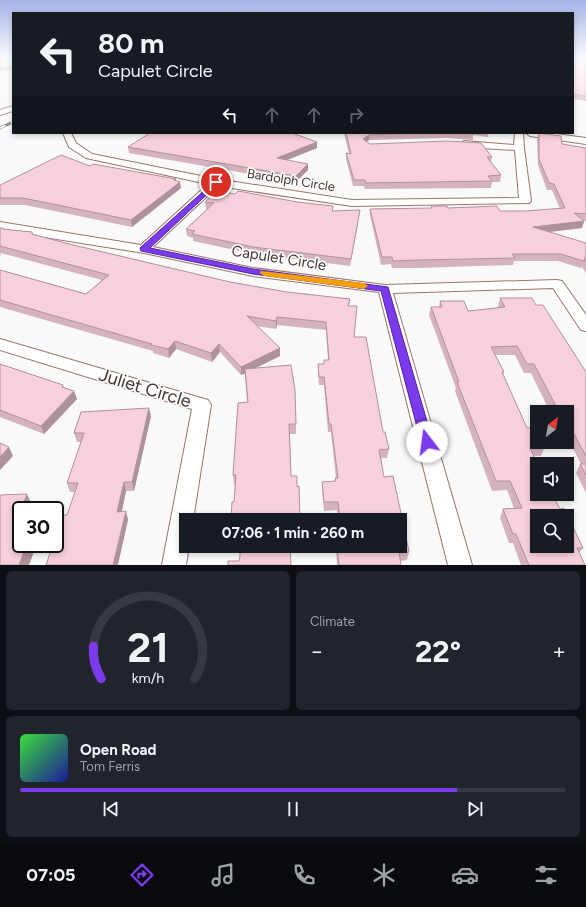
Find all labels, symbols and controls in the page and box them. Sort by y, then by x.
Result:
text: 80 m [98,26,164,60]
icon: left [32,28,84,80]
text: Capulet Circle [98,60,213,82]
icon: left [219,104,241,126]
icon: ahead [261,104,283,126]
icon: ahead [303,104,325,126]
icon: right [345,104,367,126]
pin [199,165,233,199]
street label: Bardolph Circle [246,166,336,194]
icon: arrive [205,171,227,193]
street label: Capulet Circle [230,242,328,274]
street label: Juliet Circle [96,364,194,412]
north arrow [530,405,574,449]
map controls [530,405,574,553]
position arrow [406,421,448,463]
button: sound [530,457,574,501]
speed limit sign: 30 [12,501,64,553]
button: search [530,509,574,553]
text: 07:06 · 1 min · 260 m [222,524,364,542]
text: Climate [310,614,355,629]
text: 21 [127,621,169,671]
text: 22° [415,633,461,670]
text: − [310,638,324,665]
text: + [552,638,566,665]
text: km/h [132,668,164,686]
text: Open Road [80,741,157,759]
text: Tom Ferris [80,759,140,774]
icon: previous [100,798,122,820]
icon: pause [282,798,304,820]
icon: next [464,798,486,820]
icon: directions [128,861,156,889]
icon: music [209,861,237,889]
icon: phone [290,861,318,889]
icon: climate [370,861,398,889]
icon: car [451,861,479,889]
icon: filters [532,861,560,889]
text: 07:05 [26,864,76,886]

